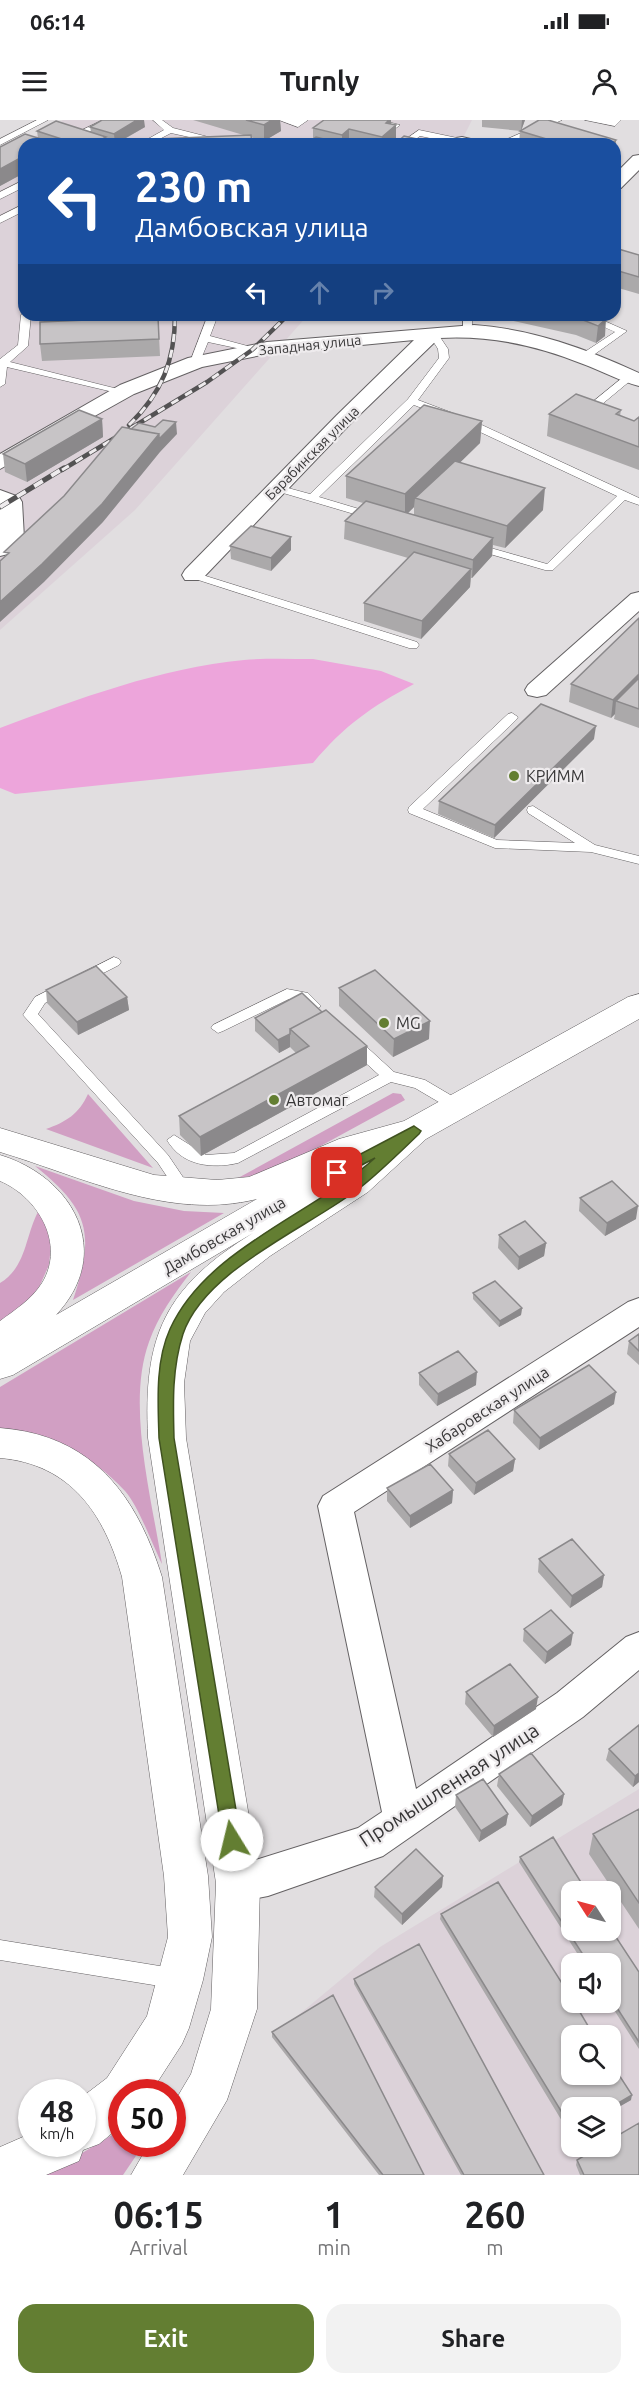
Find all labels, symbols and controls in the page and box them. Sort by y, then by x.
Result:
text: 06:14 [30,9,85,34]
icon: menu [18,65,51,98]
icon: person [588,65,621,98]
text: Turnly [280,66,359,96]
icon: left [36,162,114,240]
text: 230 m [135,163,252,210]
text: Дамбовская улица [135,212,369,242]
icon: left [240,276,273,309]
icon: ahead [303,276,336,309]
icon: right [366,276,399,309]
street label: Западная улица [258,332,362,358]
street label: Барабинская улица [262,403,362,503]
place label: КРИММ [526,767,585,785]
marker: КРИММ [507,769,521,783]
place label: MG [396,1014,421,1032]
marker: MG [377,1016,391,1030]
place label: Автомаг [286,1091,349,1109]
marker: Автомаг [267,1093,281,1107]
pin [311,1147,362,1198]
icon: arrive [320,1156,353,1189]
street label: Дамбовская улица [160,1193,288,1277]
street label: Хабаровская улица [422,1362,552,1456]
street label: Промышленная улица [355,1718,543,1851]
position arrow [200,1808,264,1872]
north arrow [561,1881,621,1941]
map controls [561,1881,621,2157]
button: sound [561,1953,621,2013]
button: search [561,2025,621,2085]
speed limit sign: 50 [108,2079,186,2157]
text: 48 [40,2094,74,2128]
button: layers [561,2097,621,2157]
text: km/h [40,2125,74,2142]
text: 06:15 [114,2194,204,2235]
text: 1 [324,2194,344,2235]
text: 260 [464,2194,525,2235]
text: Arrival [130,2236,188,2259]
text: min [317,2236,351,2259]
text: m [486,2236,504,2259]
button: Exit [18,2304,314,2373]
button: Share [326,2304,621,2373]

